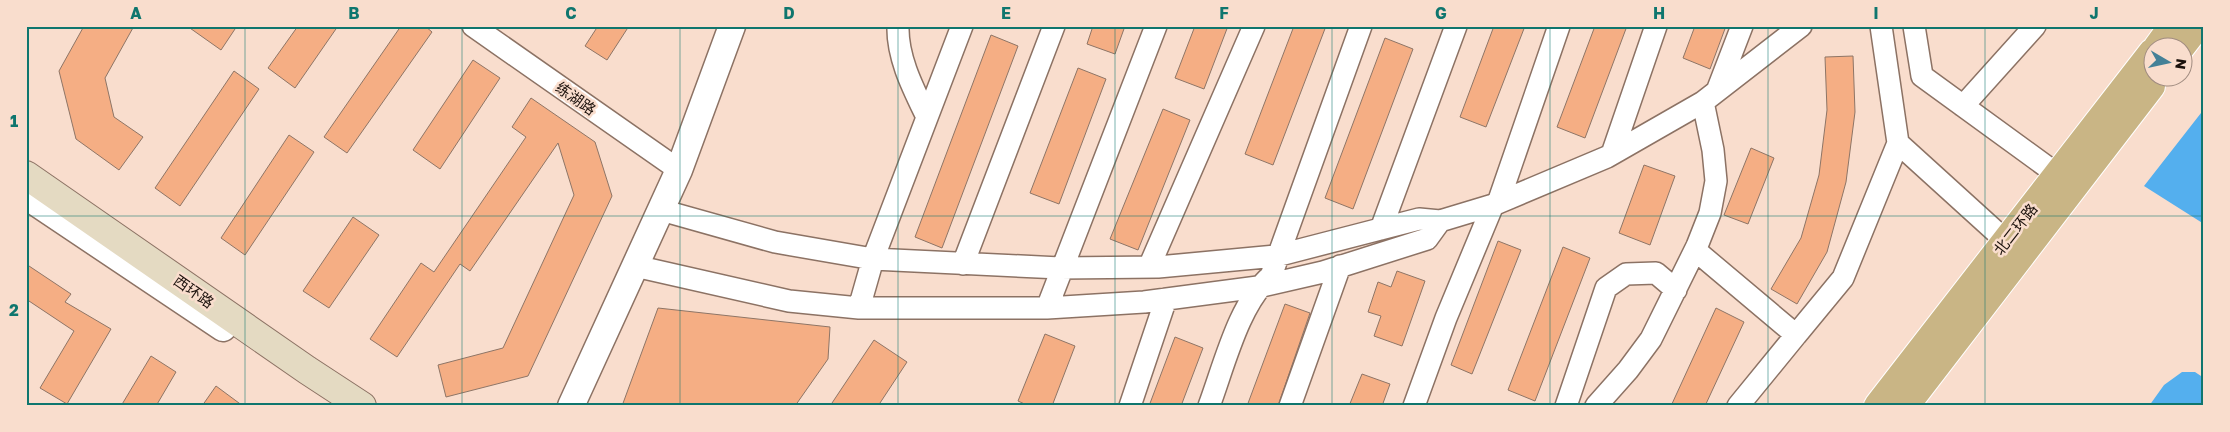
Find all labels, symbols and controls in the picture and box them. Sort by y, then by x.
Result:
text: A [130,3,142,23]
text: B [348,3,360,23]
text: C [565,3,577,23]
text: D [783,3,795,23]
text: E [1001,3,1011,23]
text: F [1219,3,1229,23]
text: G [1435,3,1447,23]
text: H [1653,3,1665,23]
text: I [1873,3,1879,23]
text: J [2089,3,2099,23]
north arrow [2142,38,2192,88]
text: N [2172,58,2191,71]
street label: 练湖路 [552,78,600,118]
text: 1 [10,111,18,131]
street label: 北二环路 [1989,200,2041,258]
street label: 西环路 [170,271,218,311]
text: 2 [9,300,19,320]

